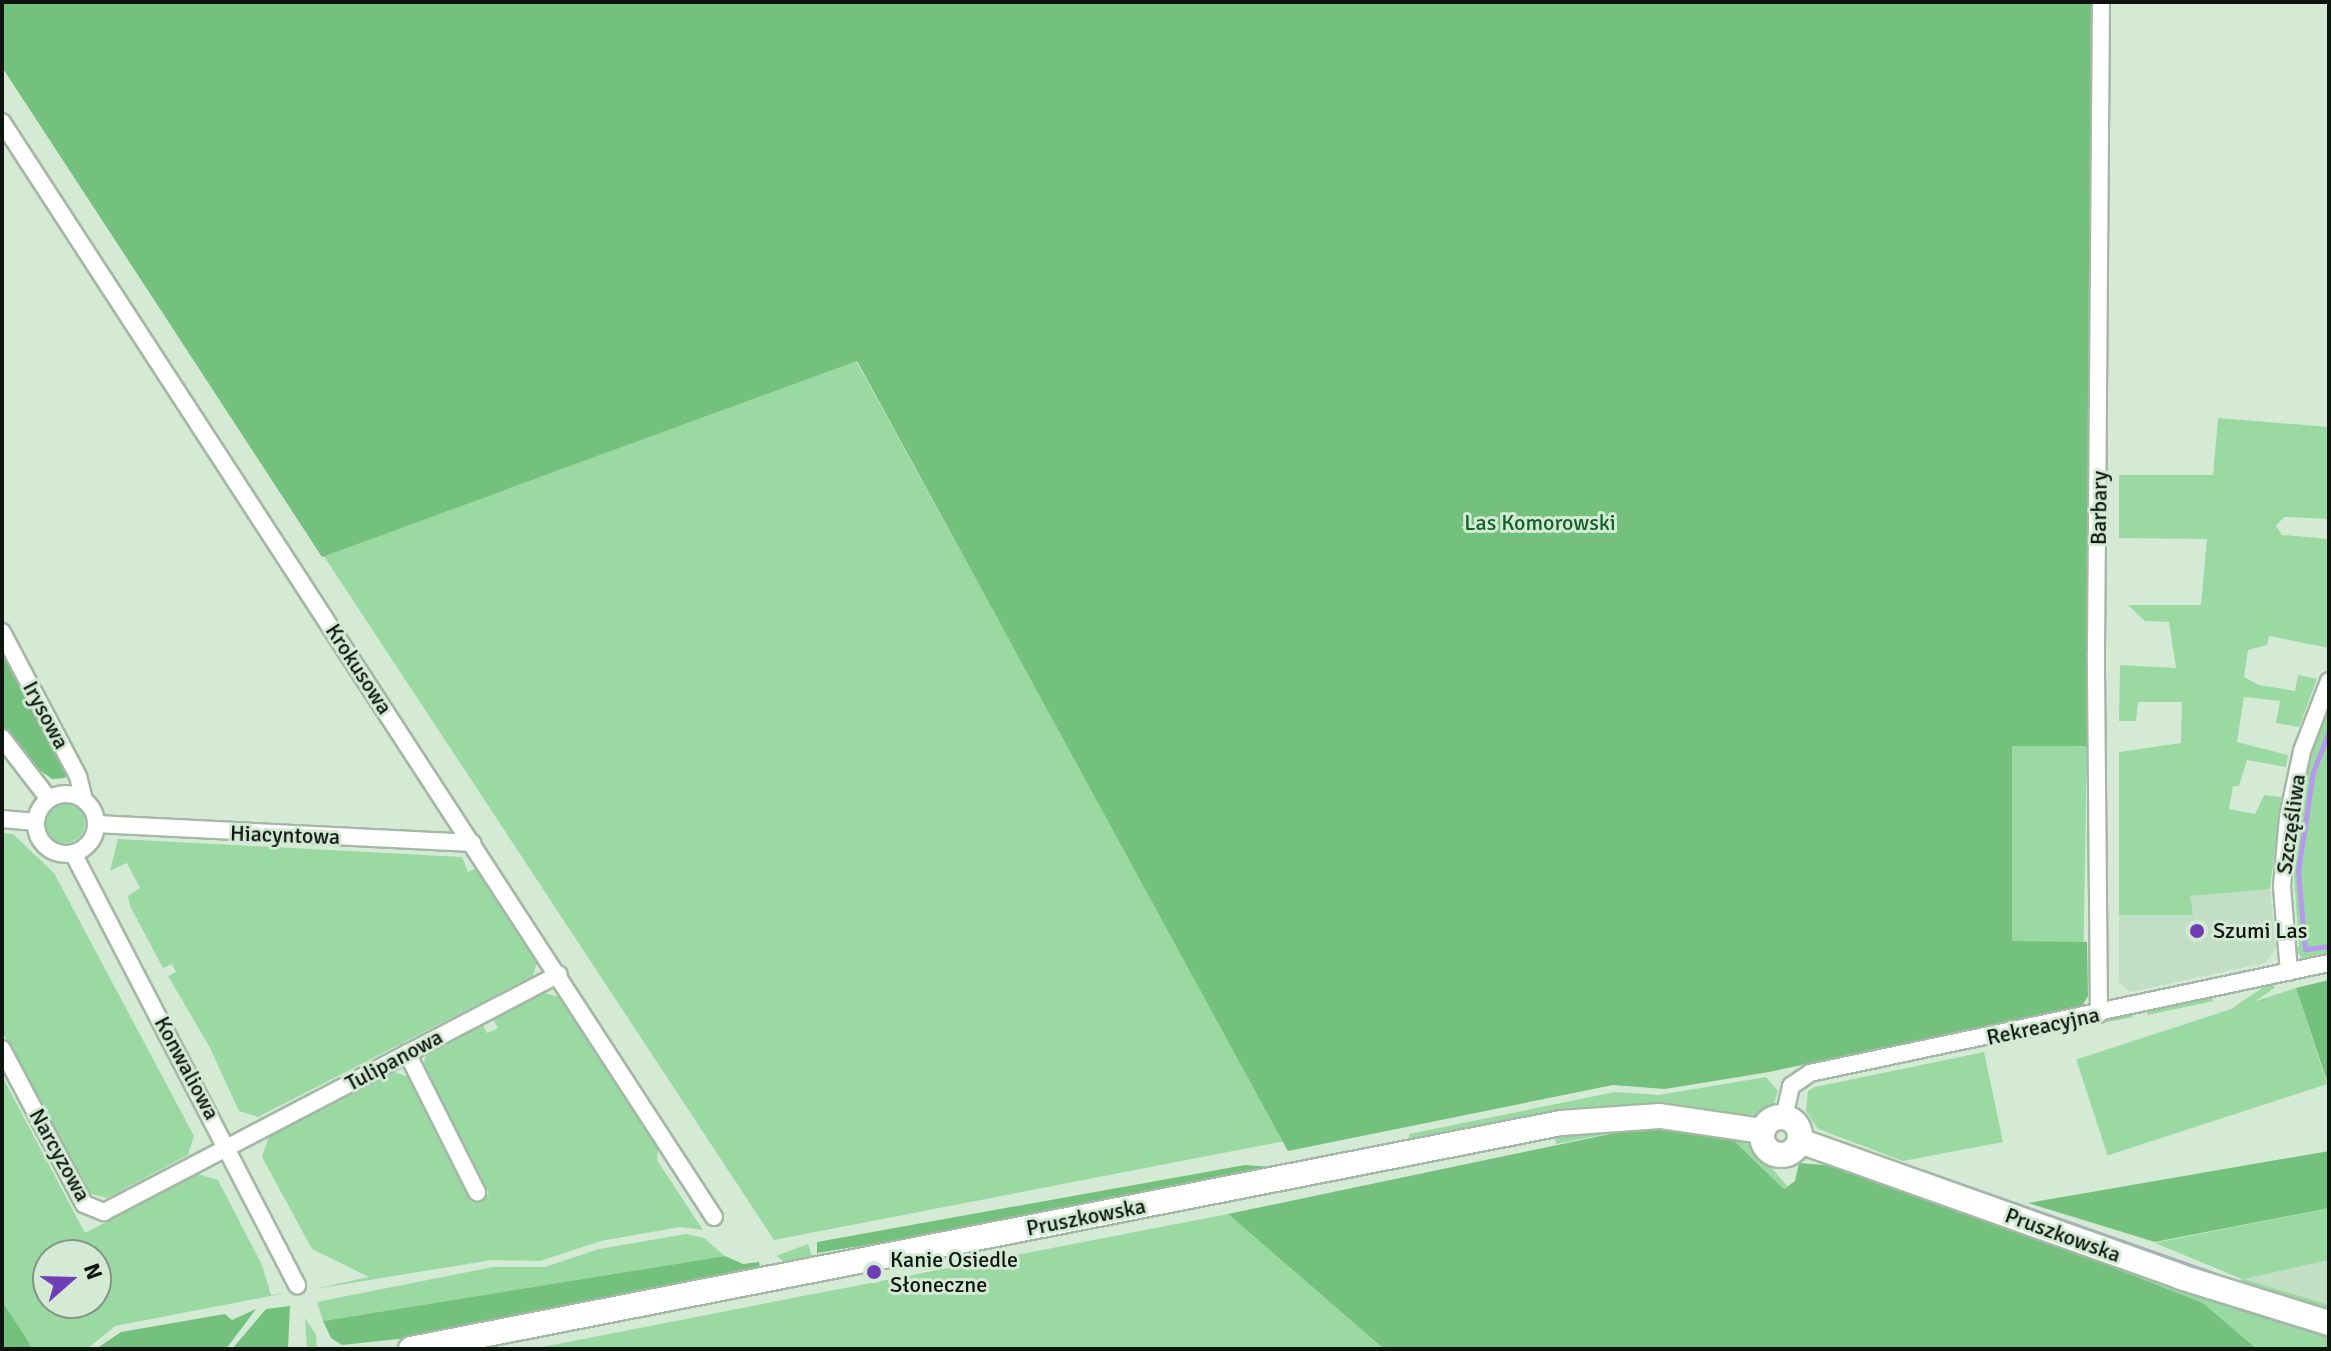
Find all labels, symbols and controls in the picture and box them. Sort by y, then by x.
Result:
street label: Barbary [2085,471,2113,545]
park label: Las Komorowski [1464,510,1616,536]
street label: Krokusowa [320,619,398,719]
street label: Irysowa [17,677,75,753]
street label: Szczęśliwa [2271,772,2311,876]
street label: Hiacyntowa [230,820,340,850]
place label: Szumi Las [2213,918,2307,944]
marker: Szumi Las [2188,922,2206,940]
street label: Rekreacyjna [1984,1001,2102,1051]
street label: Konwaliowa [149,1012,225,1124]
street label: Tulipanowa [341,1023,447,1097]
street label: Narcyzowa [24,1104,96,1206]
street label: Pruszkowska [1024,1192,1148,1242]
street label: Pruszkowska [2002,1202,2124,1268]
north arrow [32,1239,112,1319]
place label: Kanie Osiedle Słoneczne [890,1246,1018,1298]
text: N [78,1259,108,1283]
marker: Kanie Osiedle Słoneczne [865,1263,883,1281]

